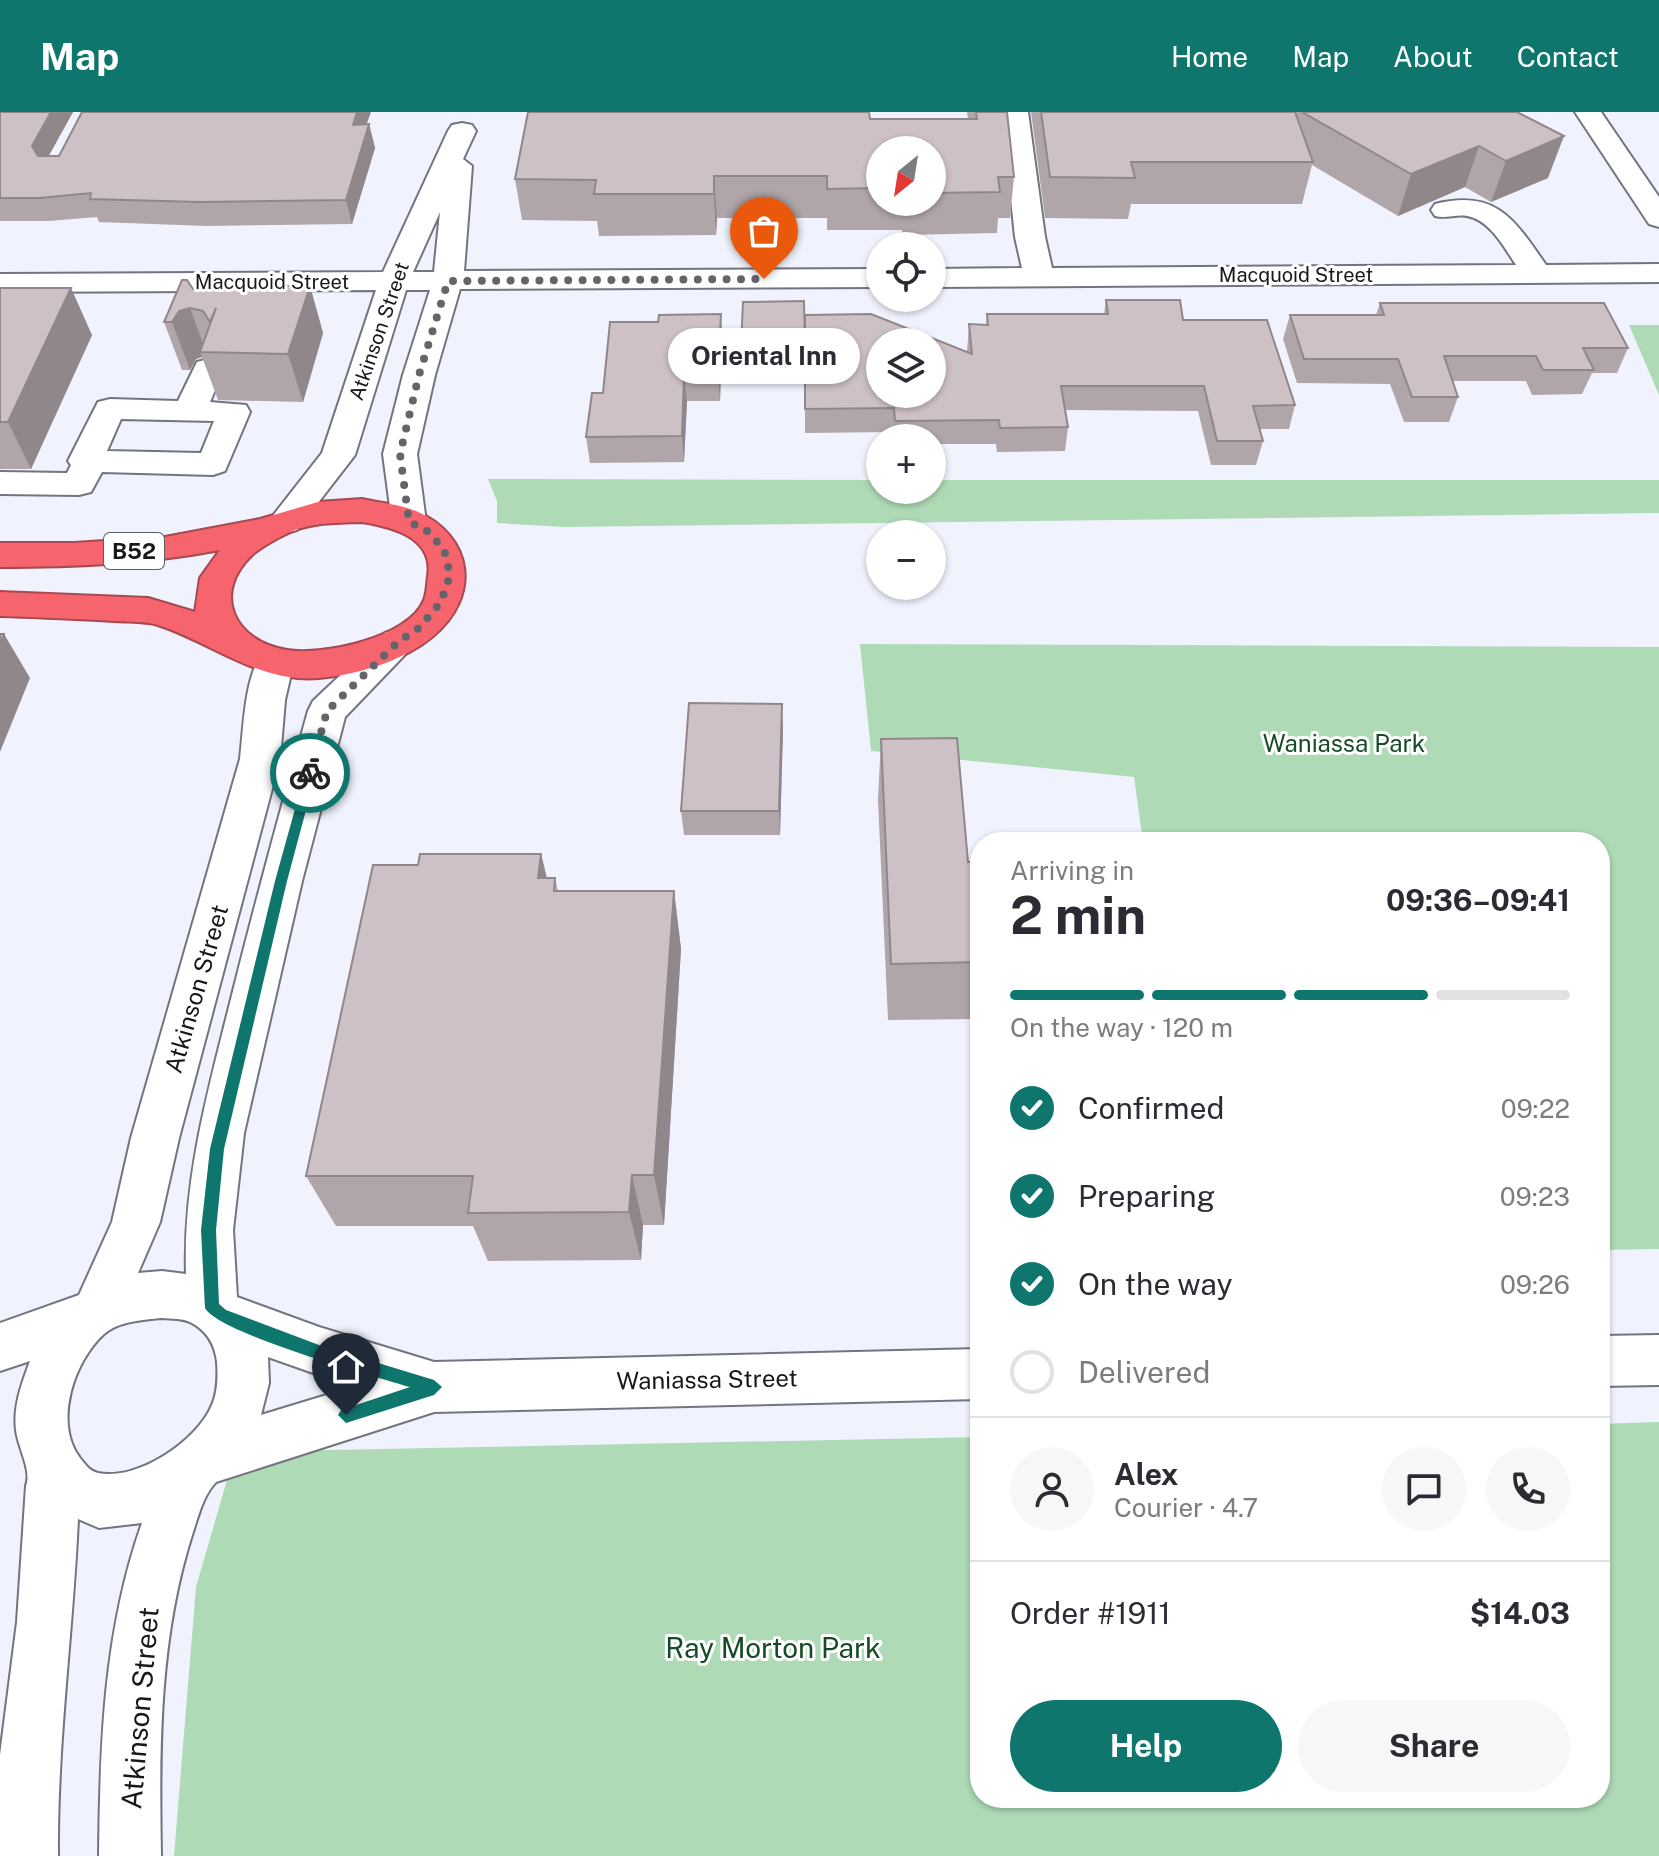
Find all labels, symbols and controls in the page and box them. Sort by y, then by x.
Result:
text: Map [40,34,119,79]
text: Home [1171,40,1248,73]
text: Map [1292,40,1349,73]
text: About [1393,40,1473,73]
text: Contact [1517,40,1619,73]
north arrow [866,136,946,216]
map controls [866,136,946,600]
pin [730,197,798,279]
icon: bag [742,209,786,253]
button: locate [866,232,946,312]
street label: Atkinson Street [344,259,414,403]
street label: Macquoid Street [1219,263,1373,287]
street label: Macquoid Street [195,270,349,294]
callout: Oriental Inn [668,327,860,383]
button: layers [866,328,946,408]
text: Oriental Inn [691,340,837,371]
button: + [866,424,946,504]
button: − [866,520,946,600]
road number: B52 [104,533,164,569]
park label: Waniassa Park [1263,729,1425,757]
courier [270,733,350,813]
icon: bike [288,751,332,795]
text: Arriving in [1010,855,1134,886]
text: 09:36–09:41 [1386,882,1570,918]
text: 2 min [1010,885,1146,946]
street label: Atkinson Street [159,901,233,1076]
text: On the way · 120 m [1010,1012,1233,1043]
icon: check [1010,1086,1054,1130]
text: Confirmed [1078,1090,1224,1126]
text: 09:22 [1501,1093,1570,1124]
icon: check [1010,1174,1054,1218]
text: Preparing [1078,1178,1215,1214]
text: 09:23 [1500,1181,1570,1212]
icon: check [1010,1262,1054,1306]
text: On the way [1078,1266,1232,1302]
text: 09:26 [1500,1269,1570,1300]
pin [312,1333,380,1415]
icon: home [324,1345,368,1389]
text: Delivered [1078,1354,1210,1390]
street label: Waniassa Street [616,1363,798,1395]
button: person [1010,1447,1094,1531]
button: chat [1382,1447,1466,1531]
button: phone [1486,1447,1570,1531]
text: Alex [1114,1456,1178,1492]
text: Courier · 4.7 [1114,1492,1258,1523]
text: Order #1911 [1010,1595,1171,1631]
text: $14.03 [1470,1595,1570,1631]
street label: Atkinson Street [114,1605,165,1810]
park label: Ray Morton Park [665,1631,881,1664]
button: Help [1010,1700,1282,1792]
button: Share [1298,1700,1570,1792]

